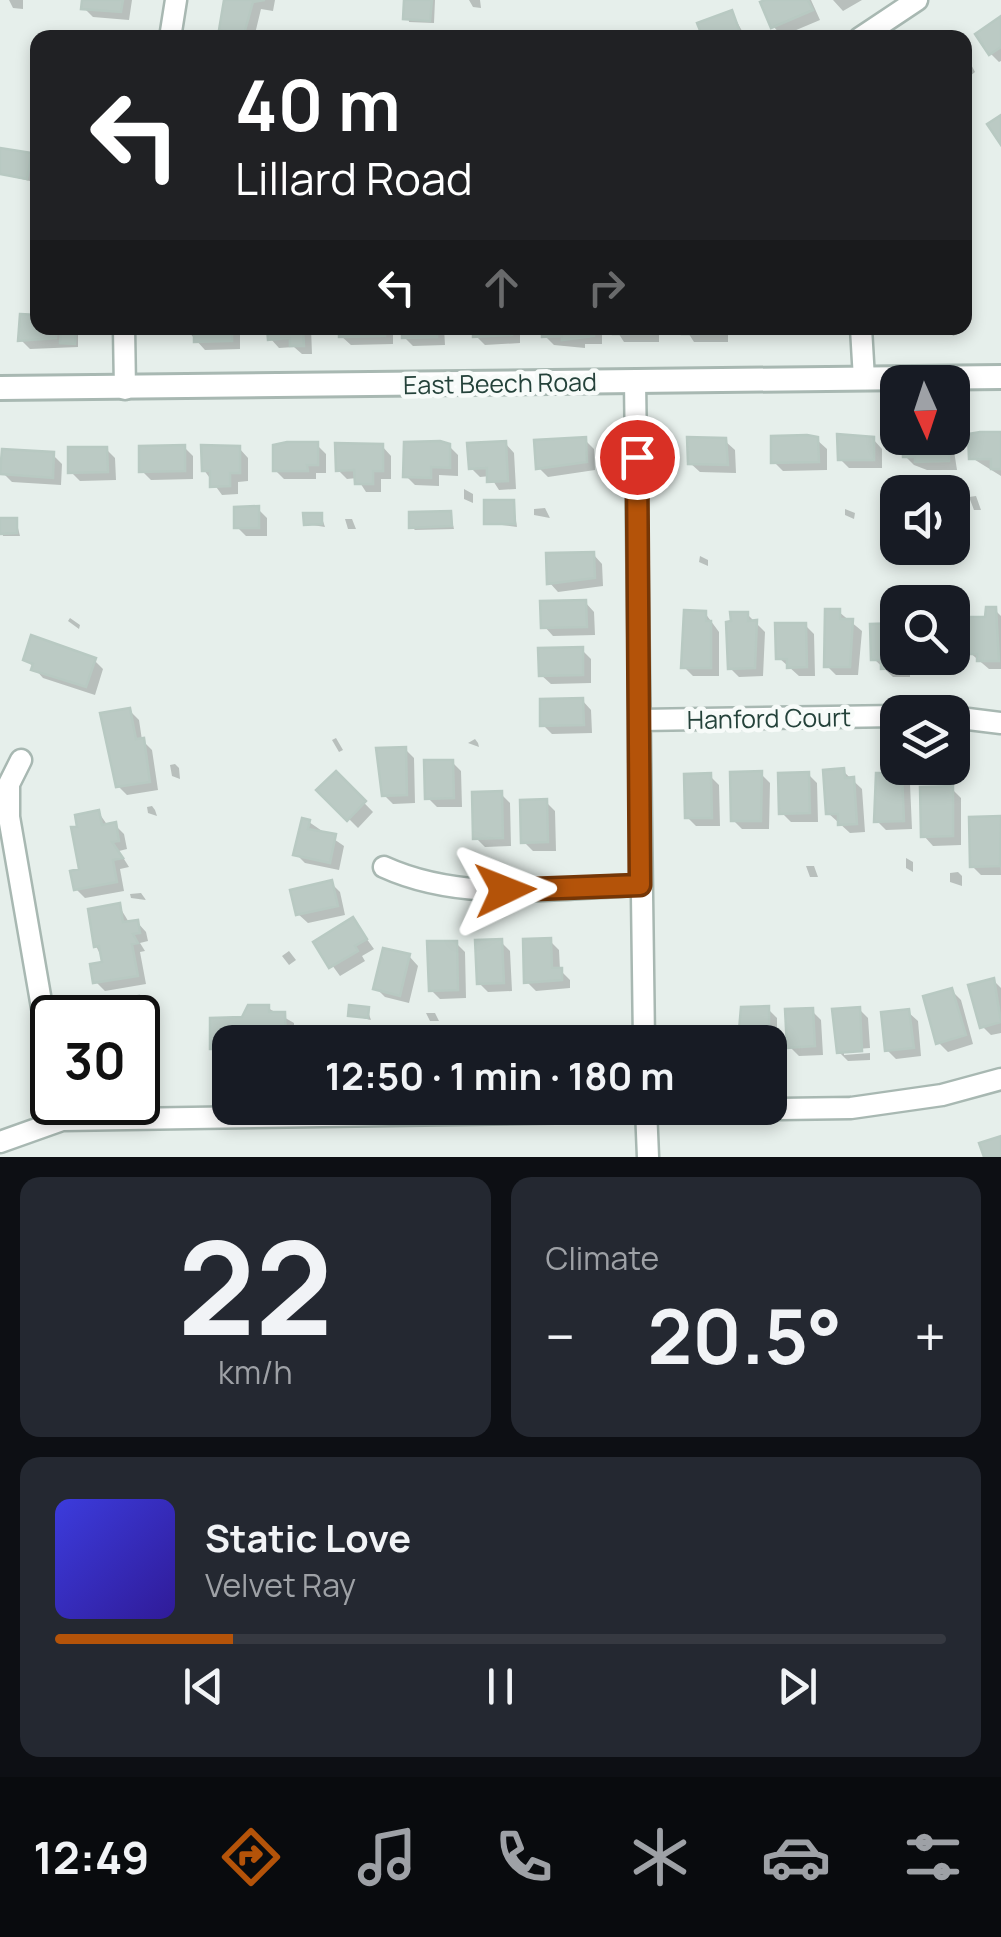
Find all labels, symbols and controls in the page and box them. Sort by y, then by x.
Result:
text: 40 m [235,56,401,152]
icon: left [70,70,200,200]
text: Lillard Road [235,147,473,209]
icon: left [369,260,424,315]
icon: ahead [474,260,529,315]
icon: right [579,260,634,315]
street label: East Beech Road [403,364,597,402]
north arrow [880,365,970,455]
map controls [880,365,970,785]
pin [595,415,680,500]
icon: arrive [610,430,665,485]
button: sound [880,475,970,565]
button: search [880,585,970,675]
button: layers [880,695,970,785]
street label: Hanford Court [687,699,851,737]
position arrow [453,838,557,942]
speed limit sign: 30 [30,995,160,1125]
text: 12:50 · 1 min · 180 m [325,1049,674,1101]
text: 22 [178,1196,333,1374]
text: Climate [546,1236,659,1280]
text: 20.5° [648,1284,842,1387]
text: − [546,1298,575,1374]
text: + [914,1298,946,1374]
text: km/h [218,1350,292,1394]
text: Static Love [205,1511,411,1563]
text: Velvet Ray [205,1563,356,1607]
icon: previous [176,1659,231,1714]
icon: pause [473,1659,528,1714]
icon: next [770,1659,825,1714]
icon: directions [216,1822,286,1892]
icon: music [352,1822,422,1892]
icon: phone [489,1822,559,1892]
icon: climate [625,1822,695,1892]
icon: car [761,1822,831,1892]
icon: filters [898,1822,968,1892]
text: 12:49 [33,1826,149,1888]

